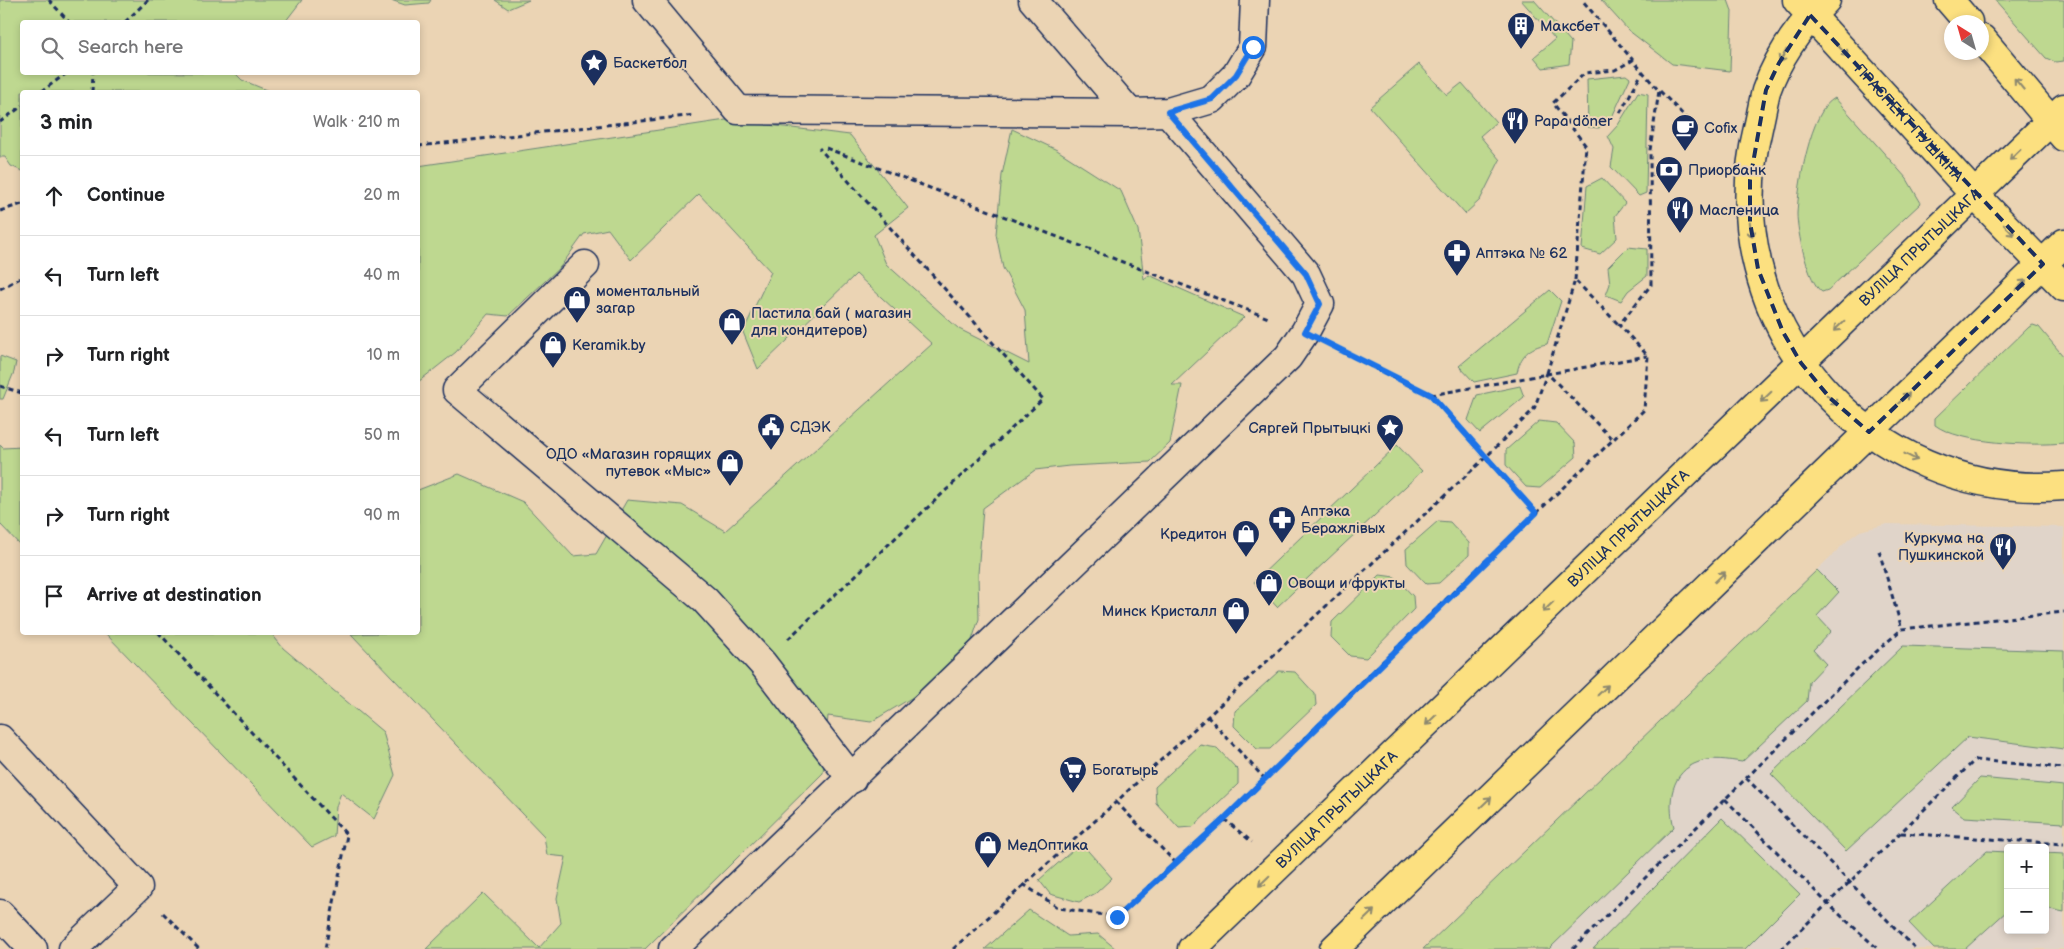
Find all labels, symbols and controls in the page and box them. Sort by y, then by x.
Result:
building icon: Максбет [1506,11,1536,50]
north arrow [1944,15,1989,60]
place label: Максбет [1540,17,1600,36]
search box [20,20,420,75]
icon: search [38,34,66,62]
text: Search here [78,36,183,59]
route start [1242,36,1265,59]
one-way arrow [1837,45,1849,58]
place icon: Баскетбол [579,48,609,87]
one-way arrow [1778,48,1788,63]
place label: Баскетбол [613,54,687,73]
street label: ПРАСПЕКТ ПУШКІНА [1850,60,1968,187]
one-way arrow [2014,78,2025,91]
restaurant icon: Papa döner [1500,106,1530,145]
text: 3 min [40,110,93,135]
place label: Papa döner [1534,112,1613,131]
text: Walk · 210 m [313,113,400,132]
cafe icon: Cofix [1670,113,1700,152]
place label: Cofix [1704,119,1738,138]
one-way arrow [2010,149,2022,161]
bank icon: Приорбанк [1654,155,1684,194]
place label: Приорбанк [1688,161,1766,180]
icon: ahead [40,182,68,210]
text: Continue [87,184,165,207]
street label: ВУЛІЦА ПРЫТЫЦКАГА [1855,184,1986,311]
text: 20 m [364,186,400,205]
restaurant icon: Масленица [1665,195,1695,234]
place label: Масленица [1699,201,1779,220]
one-way arrow [1746,222,1756,238]
one-way arrow [2003,223,2015,236]
pharmacy icon: Аптэка № 62 [1442,238,1472,277]
place label: Аптэка № 62 [1475,244,1567,263]
icon: left [40,262,68,290]
text: Turn left [87,264,159,287]
text: 40 m [363,266,400,285]
one-way arrow [2014,279,2027,291]
place label: моментальный загар [596,282,700,318]
shop icon: моментальный загар [562,285,592,324]
place label: Пастила бай ( магазин для кондитеров) [751,304,912,340]
shop icon: Пастила бай ( магазин для кондитеров) [717,307,747,346]
one-way arrow [1833,320,1845,332]
shop icon: Keramik.by [538,330,568,369]
place label: Keramik.by [572,336,646,355]
icon: right [40,342,68,370]
text: Turn right [87,344,170,367]
text: 10 m [367,346,400,365]
one-way arrow [1760,391,1772,403]
one-way arrow [1898,392,1910,405]
one-way arrow [1826,394,1839,406]
public building icon: СДЭК [756,412,786,451]
place icon: Сяргей Прытыцкі [1375,413,1405,452]
place label: СДЭК [790,418,831,437]
place label: Сяргей Прытыцкі [1248,419,1371,438]
icon: left [40,422,68,450]
text: Turn left [87,424,159,447]
text: 50 m [364,426,400,445]
place label: ОДО «Магазин горящих путевок «Мыс» [546,445,711,481]
shop icon: ОДО «Магазин горящих путевок «Мыс» [715,448,745,487]
one-way arrow [1903,453,1918,462]
street label: ВУЛІЦА ПРЫТЫЦКАГА [1564,465,1694,592]
icon: right [40,502,68,530]
place label: Аптэка Беражлівых [1300,502,1385,538]
text: Turn right [87,504,170,527]
pharmacy icon: Аптэка Беражлівых [1267,505,1297,544]
text: 90 m [364,506,400,525]
shop icon: Кредитон [1231,519,1261,558]
place label: Кредитон [1160,525,1227,544]
place label: Куркума на Пушкинской [1898,529,1984,565]
restaurant icon: Куркума на Пушкинской [1988,532,2018,571]
shop icon: Овощи и фрукты [1254,568,1284,607]
one-way arrow [1714,571,1726,583]
place label: Овощи и фрукты [1288,574,1405,593]
icon: arrive [40,582,68,610]
text: Arrive at destination [87,584,262,607]
shop icon: Минск Кристалл [1221,596,1251,635]
one-way arrow [1542,601,1555,613]
place label: Минск Кристалл [1102,602,1217,621]
one-way arrow [1597,684,1609,696]
one-way arrow [1425,714,1438,726]
street label: ВУЛІЦА ПРЫТЫЦКАГА [1272,746,1403,873]
supermarket icon: Богатырь [1058,755,1088,794]
place label: Богатырь [1092,761,1159,780]
one-way arrow [1480,796,1492,808]
shop icon: МедОптика [973,830,1003,869]
place label: МедОптика [1007,836,1089,855]
map controls [2004,844,2049,934]
button: + [2004,844,2049,889]
one-way arrow [1257,875,1270,887]
button: − [2004,889,2049,934]
route end [1106,906,1129,929]
one-way arrow [1362,909,1375,921]

